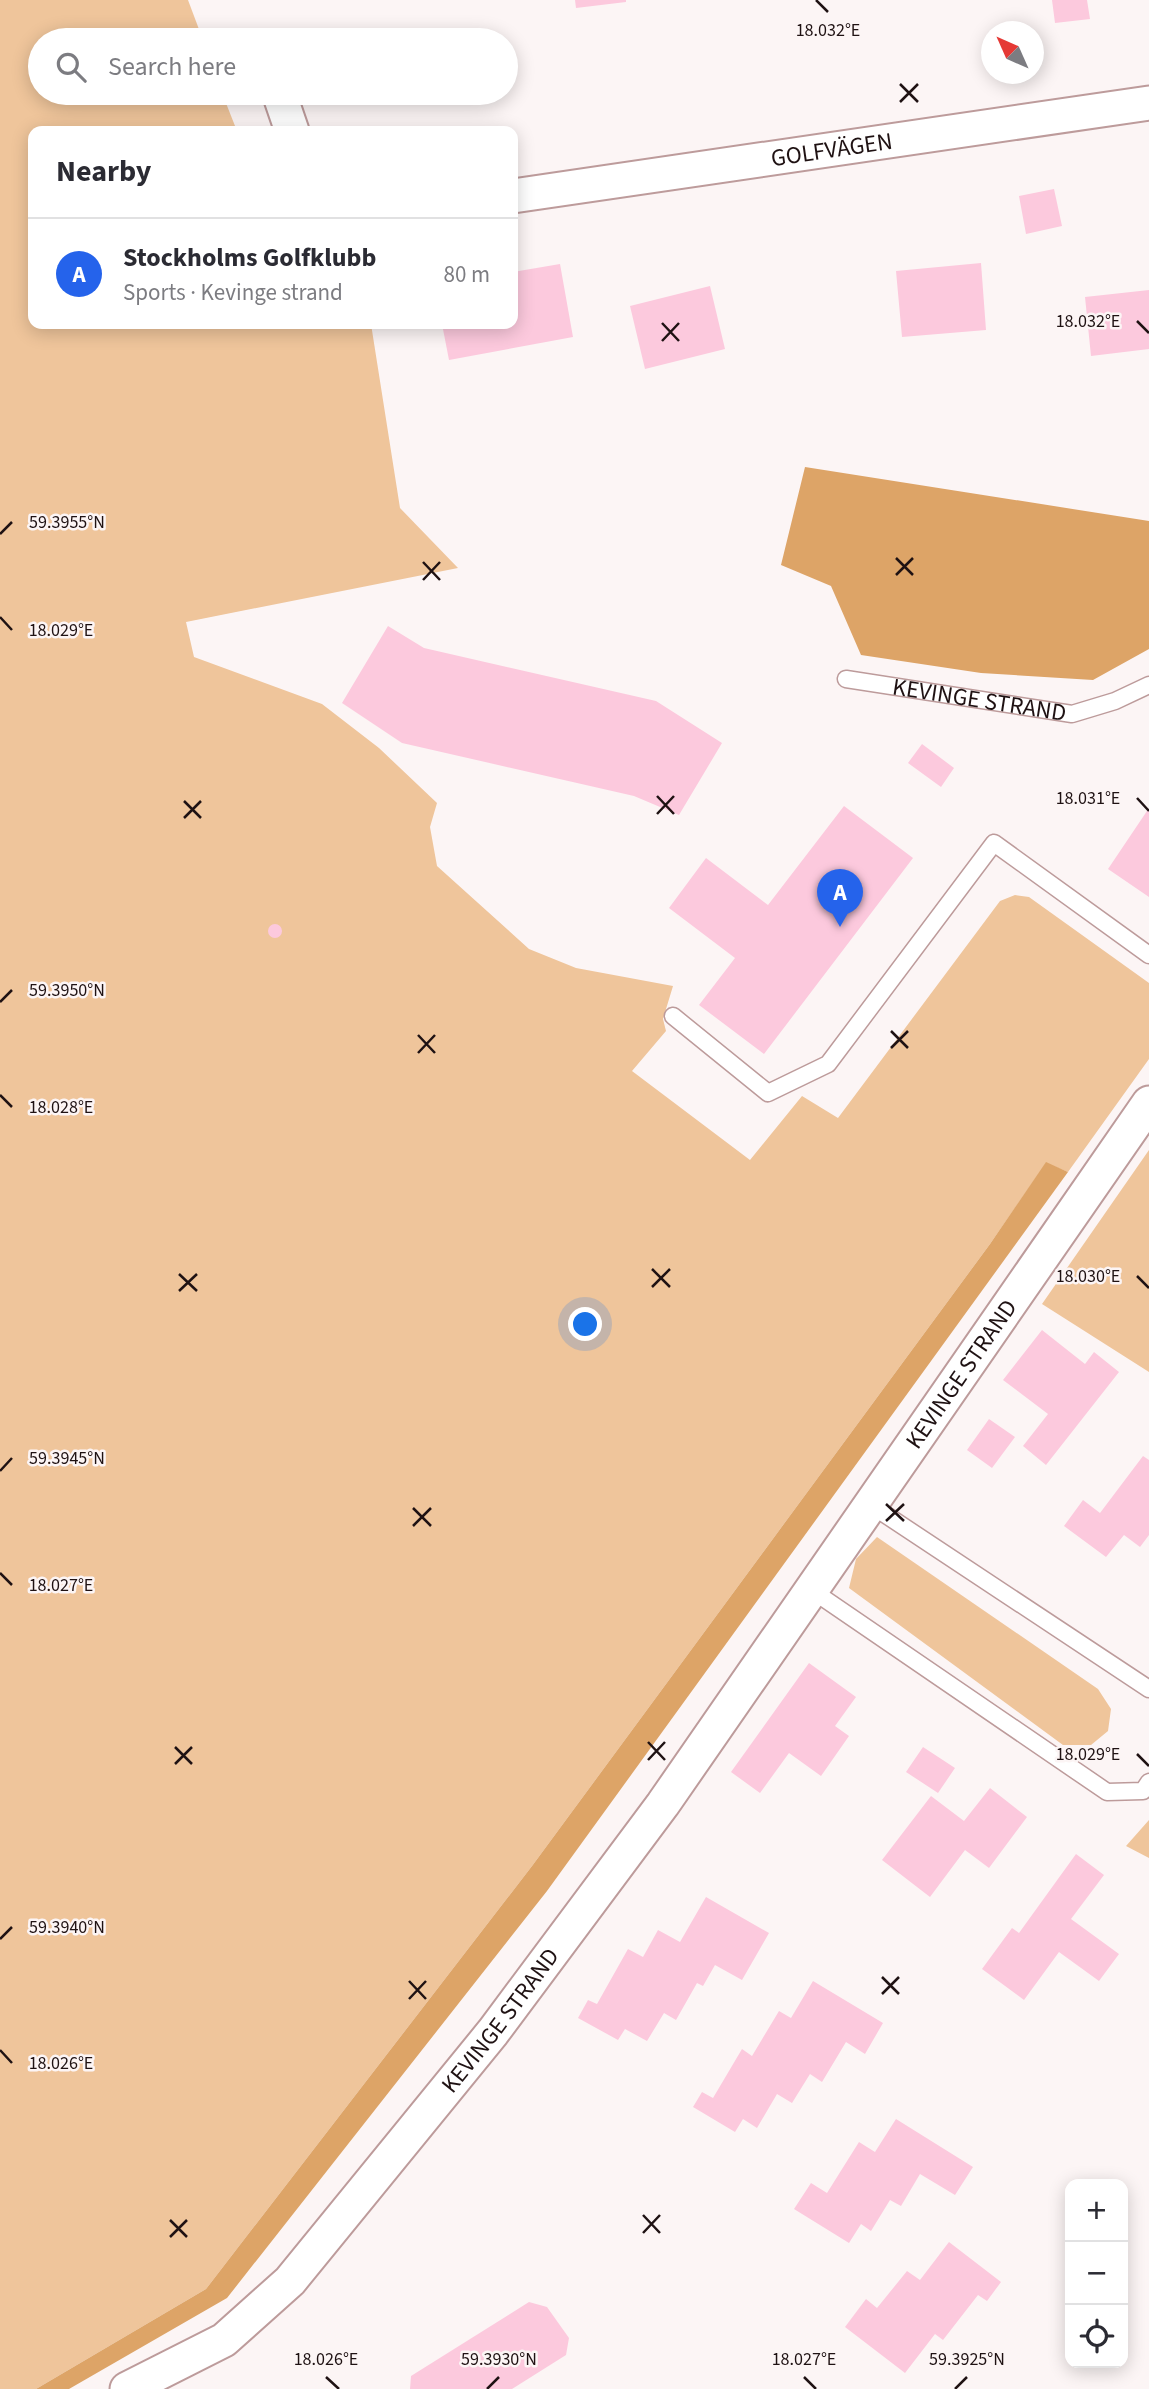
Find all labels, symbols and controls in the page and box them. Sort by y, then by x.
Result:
text: 18.032°E [796,18,860,43]
north arrow [981,21,1044,84]
search box [28,28,518,105]
icon: search [52,48,90,86]
text: Search here [108,48,236,85]
street label: GOLFVÄGEN [769,124,895,176]
text: Nearby [56,150,151,193]
text: Stockholms Golfklubb [123,239,376,276]
text: A [72,258,86,291]
text: 80 m [443,258,490,291]
text: Sports · Kevinge strand [123,276,343,309]
text: 18.032°E [1056,309,1120,334]
text: 59.3955°N [29,510,105,535]
text: 18.029°E [29,618,93,643]
street label: KEVINGE STRAND [890,669,1069,731]
text: 18.031°E [1056,786,1120,811]
pin: A [817,869,863,927]
text: 59.3950°N [29,978,105,1003]
text: 18.028°E [29,1095,93,1120]
text: 18.030°E [1056,1264,1120,1289]
street label: KEVINGE STRAND [897,1292,1026,1456]
your location [568,1307,602,1341]
text: 59.3945°N [29,1446,105,1471]
text: 18.027°E [29,1573,93,1598]
text: 18.029°E [1056,1742,1120,1767]
text: 59.3940°N [29,1915,105,1940]
street label: KEVINGE STRAND [433,1941,568,2101]
text: 18.026°E [29,2051,93,2076]
map controls [1065,2179,1128,2368]
button: + [1065,2179,1128,2242]
button: − [1065,2242,1128,2305]
button: locate [1065,2305,1128,2368]
text: 18.026°E [294,2347,358,2372]
text: 59.3930°N [461,2347,537,2372]
text: 18.027°E [772,2347,836,2372]
text: 59.3925°N [929,2347,1005,2372]

